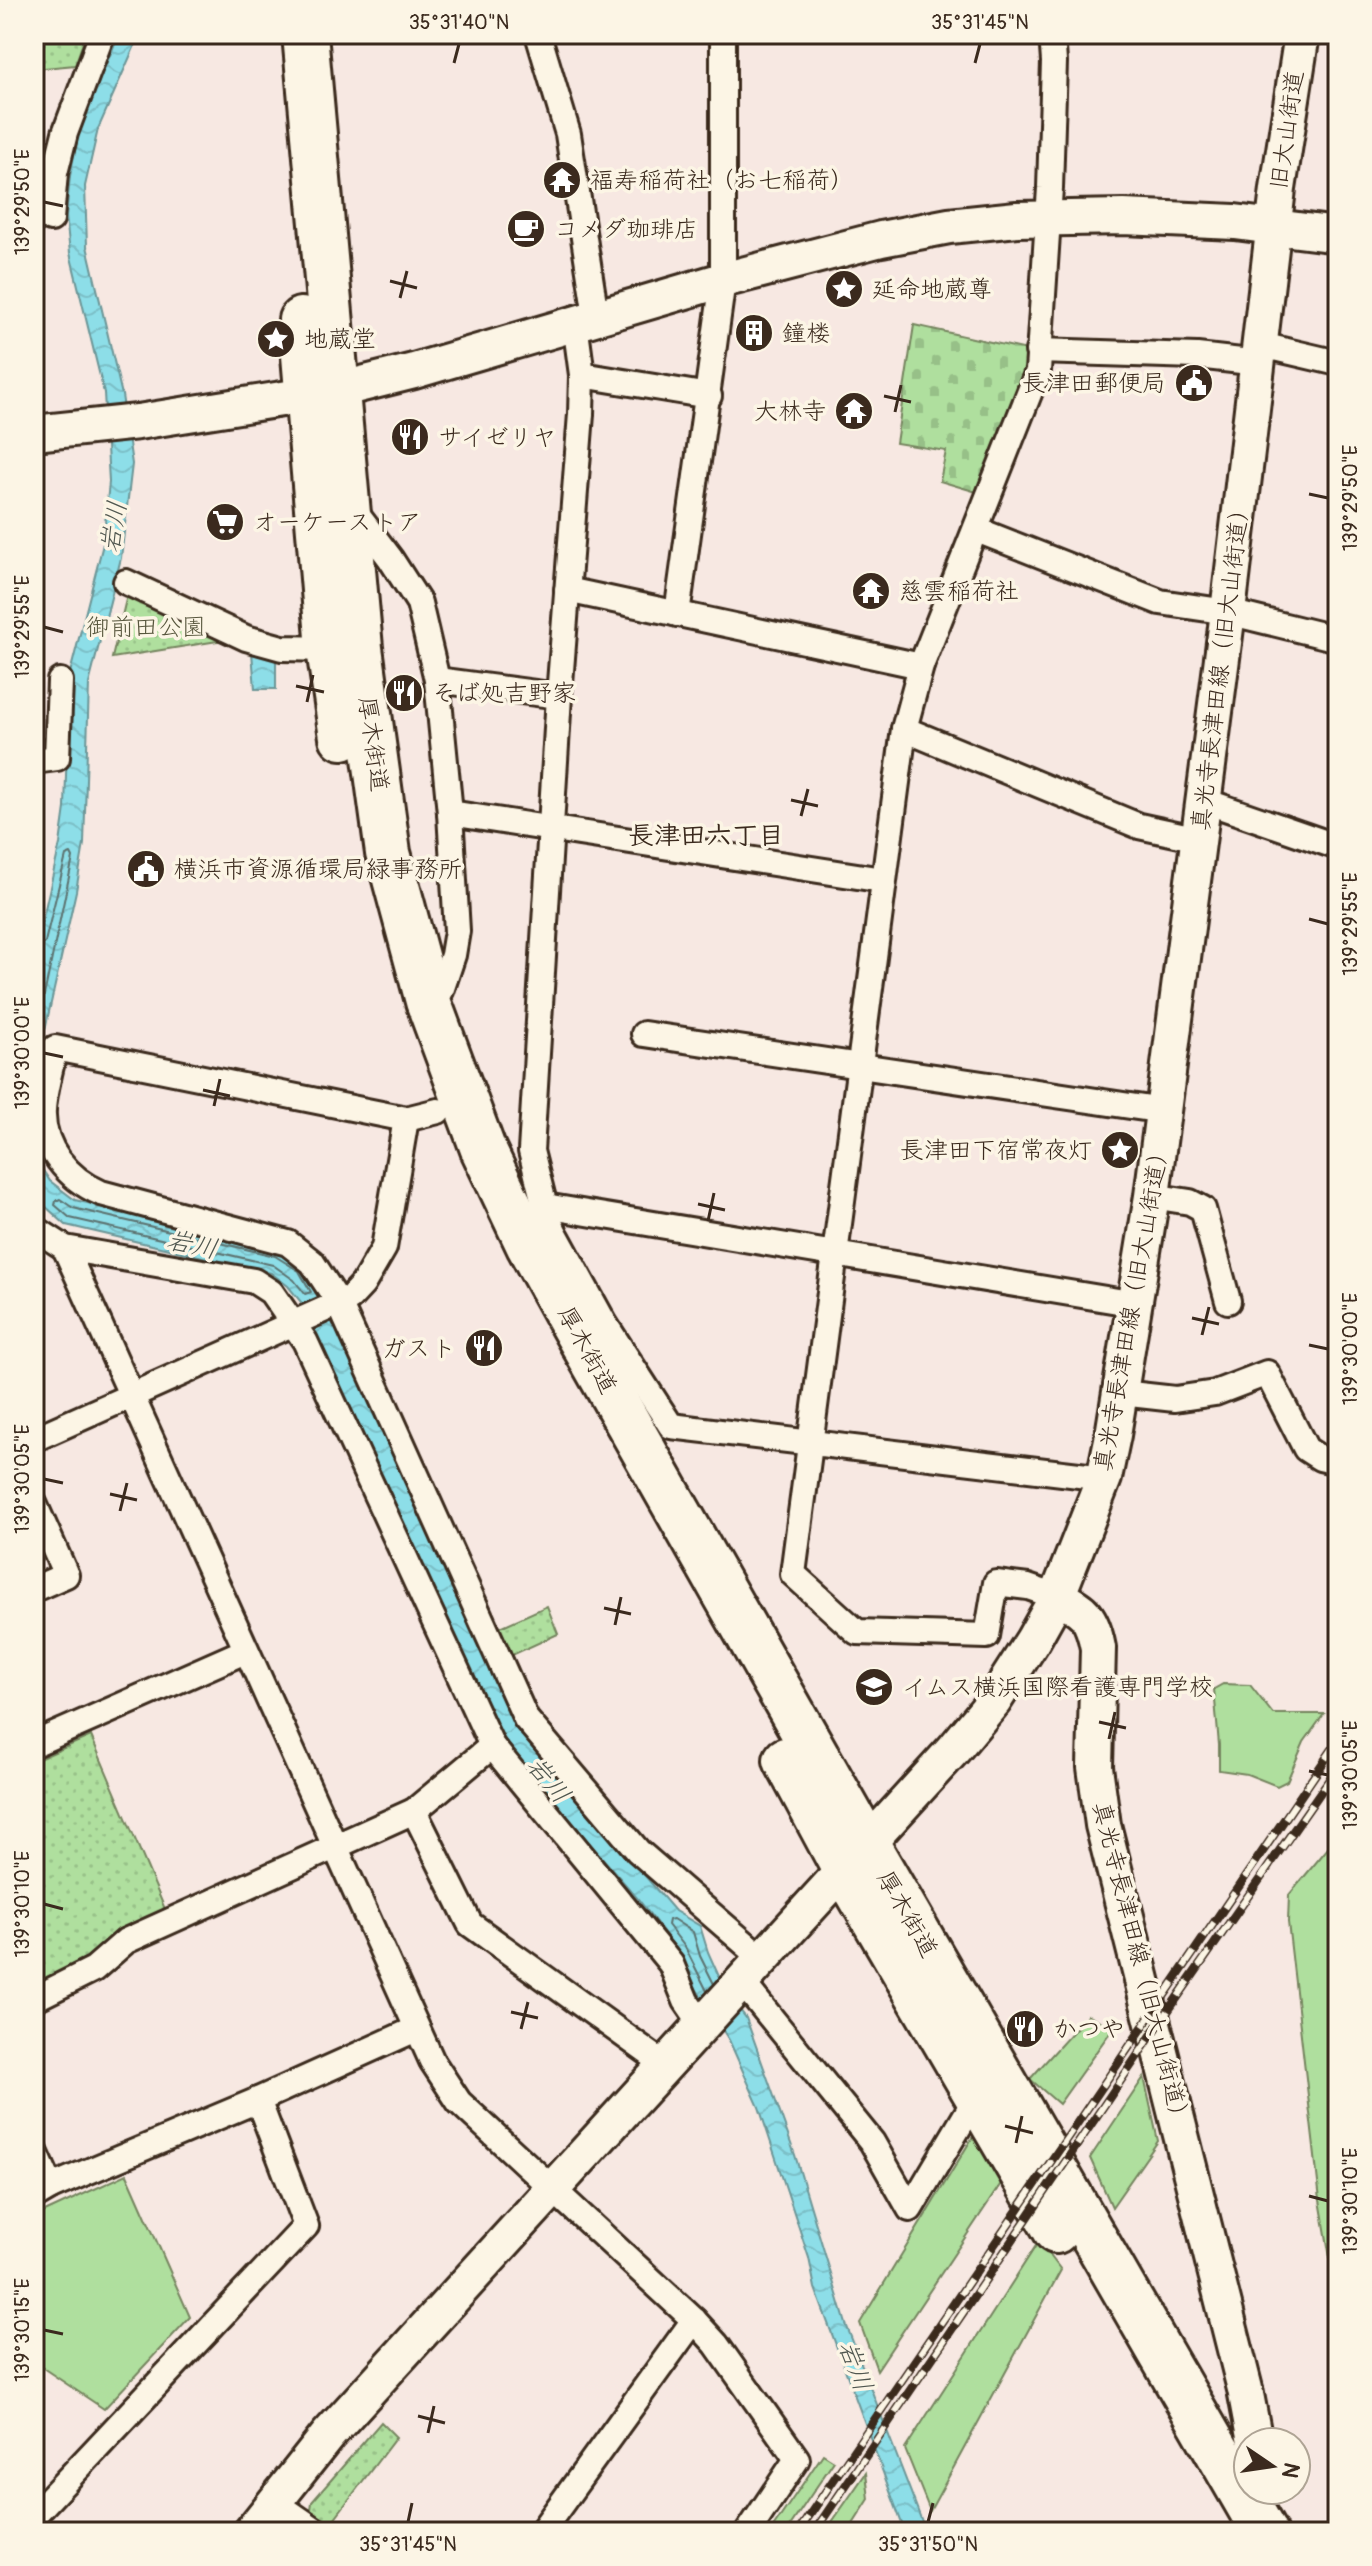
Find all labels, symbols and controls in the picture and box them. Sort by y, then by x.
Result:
text: 35°31'40"N [409,10,509,35]
text: 35°31'45"N [931,10,1029,35]
street label: 旧大山街道 [1264,69,1310,191]
text: 139°29'50"E [10,149,35,255]
temple icon: 福寿稲荷社（お七稲荷） [541,159,583,201]
place label: 福寿稲荷社（お七稲荷） [590,166,854,195]
cafe icon: コメダ珈琲店 [505,208,547,250]
place label: コメダ珈琲店 [554,215,698,244]
place icon: 延命地蔵尊 [823,268,865,310]
place label: 延命地蔵尊 [872,275,992,304]
building icon: 鐘楼 [733,312,775,354]
place icon: 地蔵堂 [255,318,297,360]
place label: 鐘楼 [782,319,830,348]
place label: 地蔵堂 [304,325,376,354]
public building icon: 長津田郵便局 [1173,362,1215,404]
place label: 長津田郵便局 [1022,369,1166,398]
temple icon: 大林寺 [833,390,875,432]
place label: 大林寺 [754,397,826,426]
restaurant icon: サイゼリヤ [389,416,431,458]
place label: サイゼリヤ [438,423,557,452]
text: 139°29'50"E [1338,445,1363,551]
street label: 真光寺長津田線（旧大山街道） [1186,495,1256,833]
water label: 岩川 [94,499,134,555]
supermarket icon: オーケーストア [204,501,246,543]
place label: オーケーストア [253,508,421,537]
temple icon: 慈雲稲荷社 [850,570,892,612]
text: 139°29'55"E [10,575,35,679]
place label: 慈雲稲荷社 [899,577,1019,606]
park label: 御前田公園 [86,613,206,642]
restaurant icon: そば処吉野家 [383,672,425,714]
place label: そば処吉野家 [432,679,576,708]
street label: 厚木街道 [352,694,394,794]
district label: 長津田六丁目 [628,820,784,852]
public building icon: 横浜市資源循環局緑事務所 [125,848,167,890]
place label: 横浜市資源循環局緑事務所 [174,855,462,884]
text: 139°29'55"E [1338,872,1363,976]
text: 139°30'00"E [10,997,35,1109]
place icon: 長津田下宿常夜灯 [1099,1129,1141,1171]
place label: 長津田下宿常夜灯 [900,1136,1092,1165]
street label: 真光寺長津田線（旧大山街道） [1089,1138,1175,1474]
water label: 岩川 [163,1224,221,1266]
text: 139°30'00"E [1338,1293,1363,1405]
street label: 厚木街道 [551,1301,623,1399]
restaurant icon: ガスト [463,1327,505,1369]
place label: ガスト [382,1334,456,1363]
text: 139°30'05"E [10,1424,35,1534]
school or university icon: イムス横浜国際看護専門学校 [853,1666,895,1708]
place label: イムス横浜国際看護専門学校 [902,1673,1213,1702]
text: 139°30'05"E [1338,1720,1363,1830]
water label: 岩川 [519,1750,577,1810]
street label: 真光寺長津田線（旧大山街道） [1086,1798,1196,2132]
text: 139°30'10"E [10,1851,35,1957]
street label: 厚木街道 [870,1865,944,1963]
restaurant icon: かつや [1004,2008,1046,2050]
place label: かつや [1053,2015,1125,2044]
text: 139°30'10"E [1338,2148,1363,2254]
text: 139°30'15"E [10,2278,35,2382]
water label: 岩川 [831,2336,879,2396]
north arrow [1232,2426,1312,2506]
text: N [1275,2460,1306,2481]
text: 35°31'45"N [359,2532,457,2557]
text: 35°31'50"N [878,2532,978,2557]

